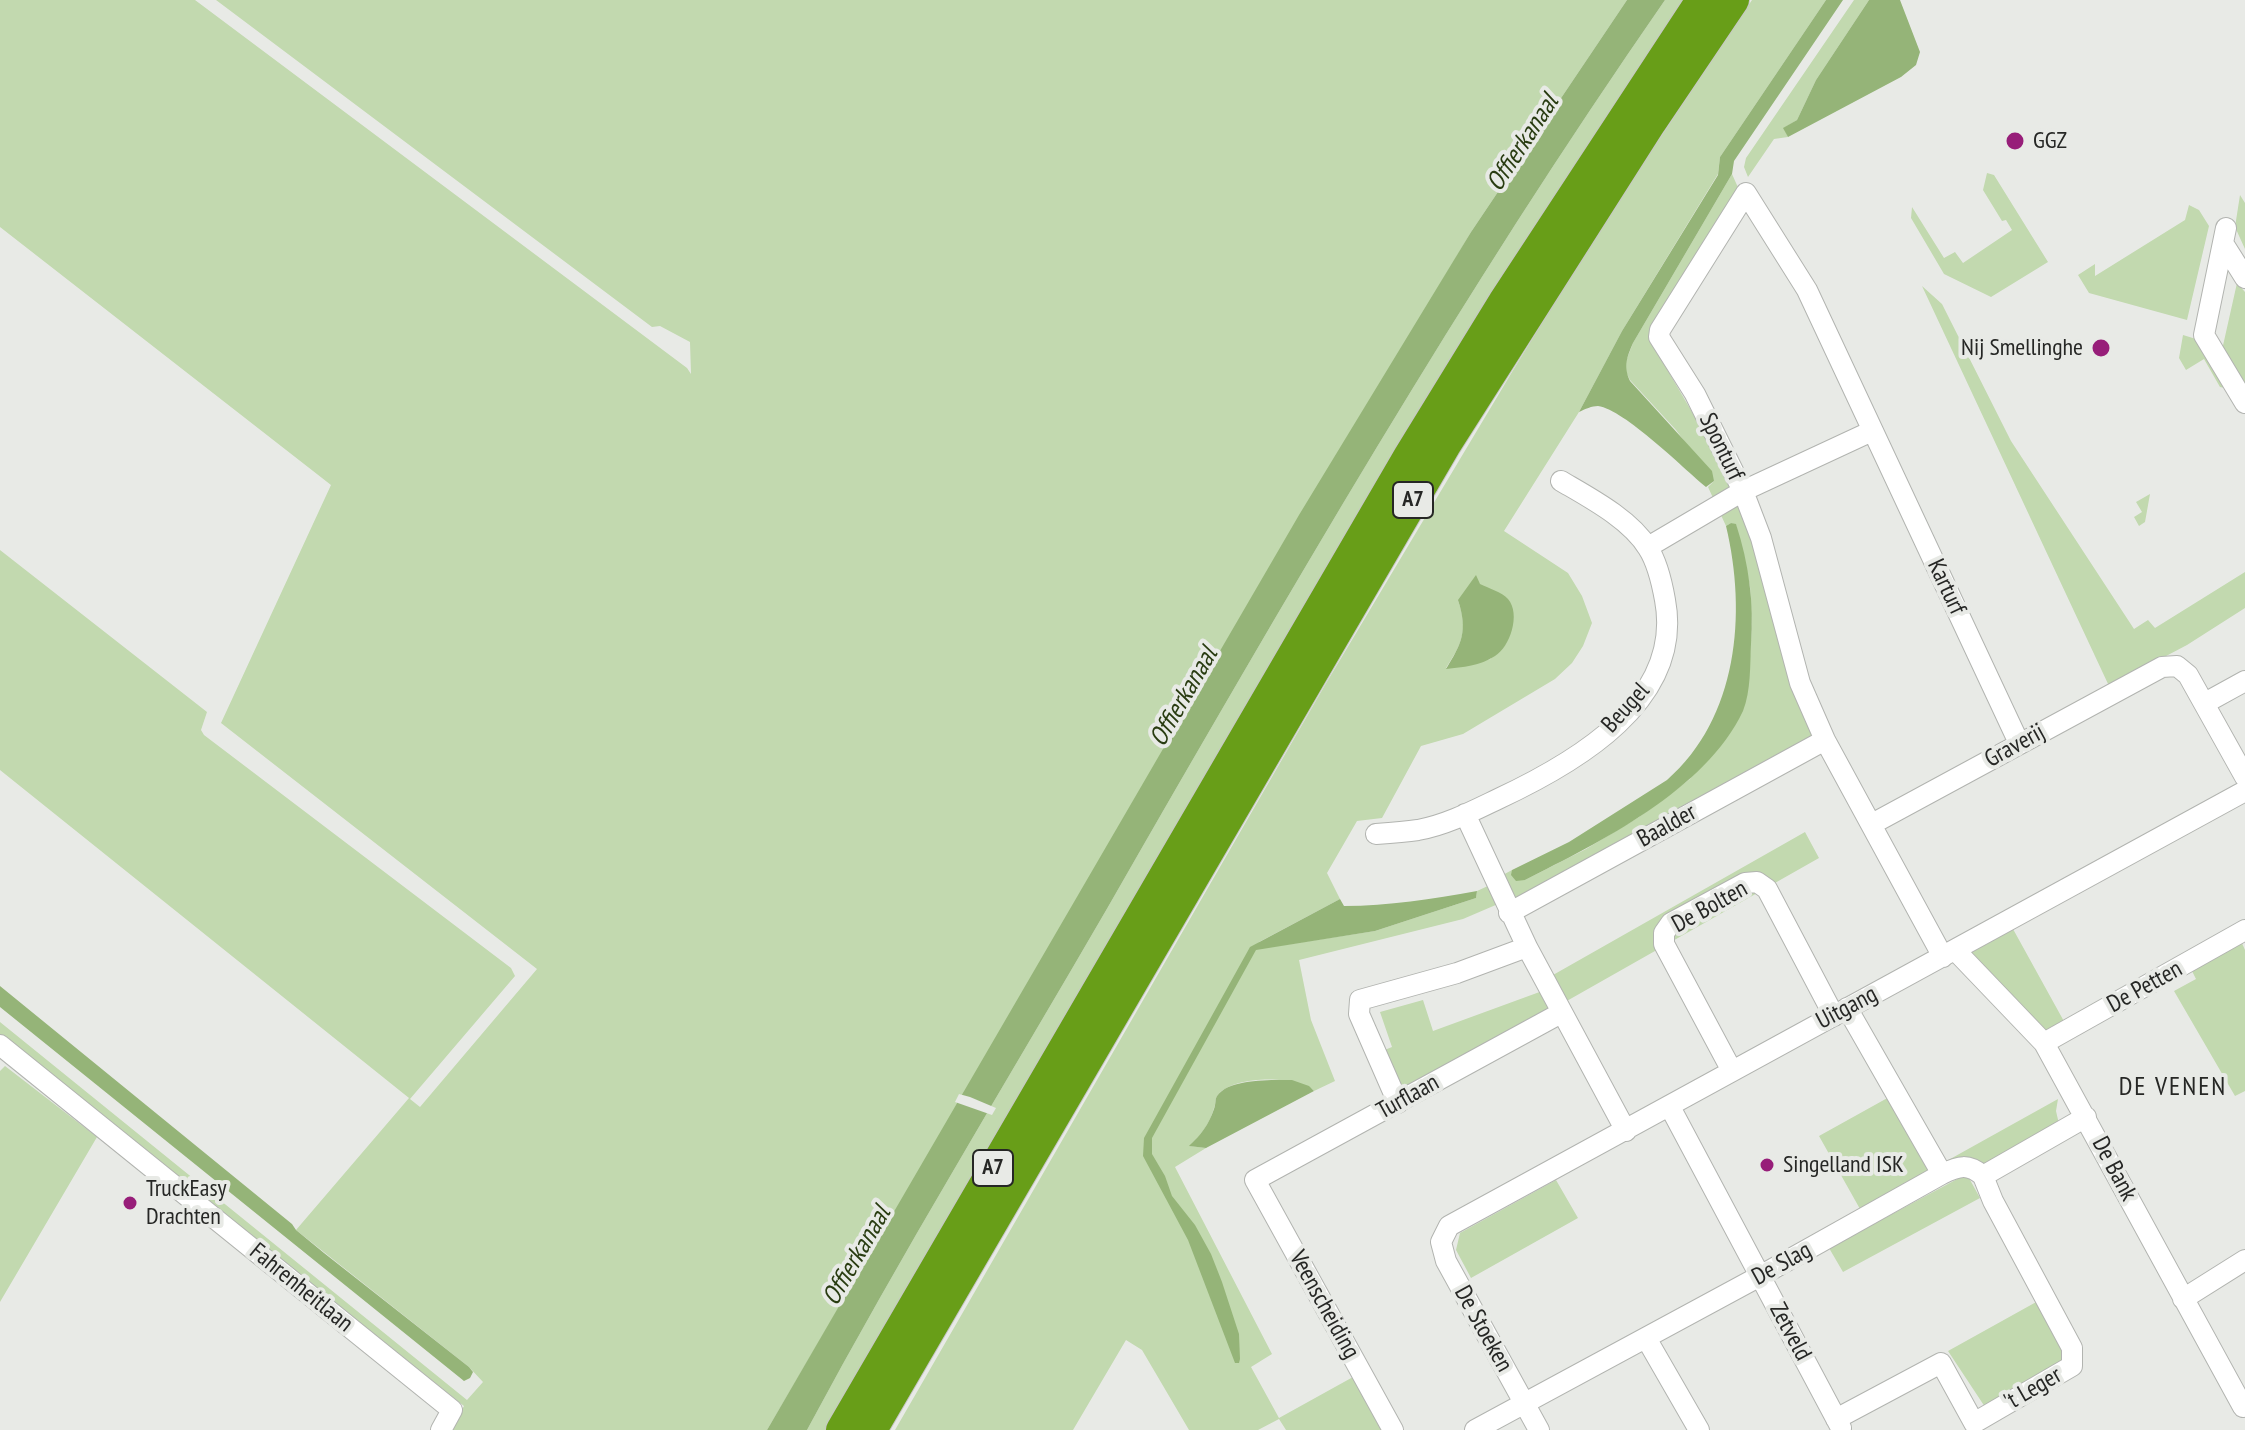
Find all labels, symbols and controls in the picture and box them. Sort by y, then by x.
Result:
water label: Offierkanaal [1480,89,1566,197]
place label: GGZ [2033,127,2067,155]
marker: GGZ [2004,130,2026,152]
place label: Nij Smellinghe [1961,334,2083,362]
marker: Nij Smellinghe [2090,337,2112,359]
street label: Sponturf [1692,409,1750,485]
road number: A7 [1393,482,1433,518]
street label: Karturf [1921,555,1971,619]
water label: Offierkanaal [1143,642,1225,752]
street label: Beugel [1596,677,1656,739]
street label: Graverij [1980,718,2050,774]
street label: Baalder [1632,798,1702,854]
street label: De Bolten [1667,875,1753,939]
street label: De Petten [2103,955,2187,1019]
street label: Uitgang [1812,980,1882,1036]
street label: Turflaan [1372,1068,1444,1126]
district label: DE VENEN [2119,1072,2227,1104]
street label: De Bank [2085,1132,2143,1206]
road number: A7 [973,1150,1013,1186]
place label: Singelland ISK [1783,1151,1904,1179]
marker: Singelland ISK [1758,1156,1776,1174]
place label: TruckEasy Drachten [146,1175,227,1231]
marker: TruckEasy Drachten [121,1194,139,1212]
water label: Offierkanaal [816,1201,898,1311]
street label: De Slag [1747,1236,1817,1292]
street label: Fahrenheitlaan [243,1238,359,1338]
street label: Veenscheiding [1283,1246,1365,1364]
street label: De Stoeken [1448,1281,1518,1377]
street label: Zetveld [1763,1298,1817,1366]
street label: 't Leger [1999,1361,2067,1417]

